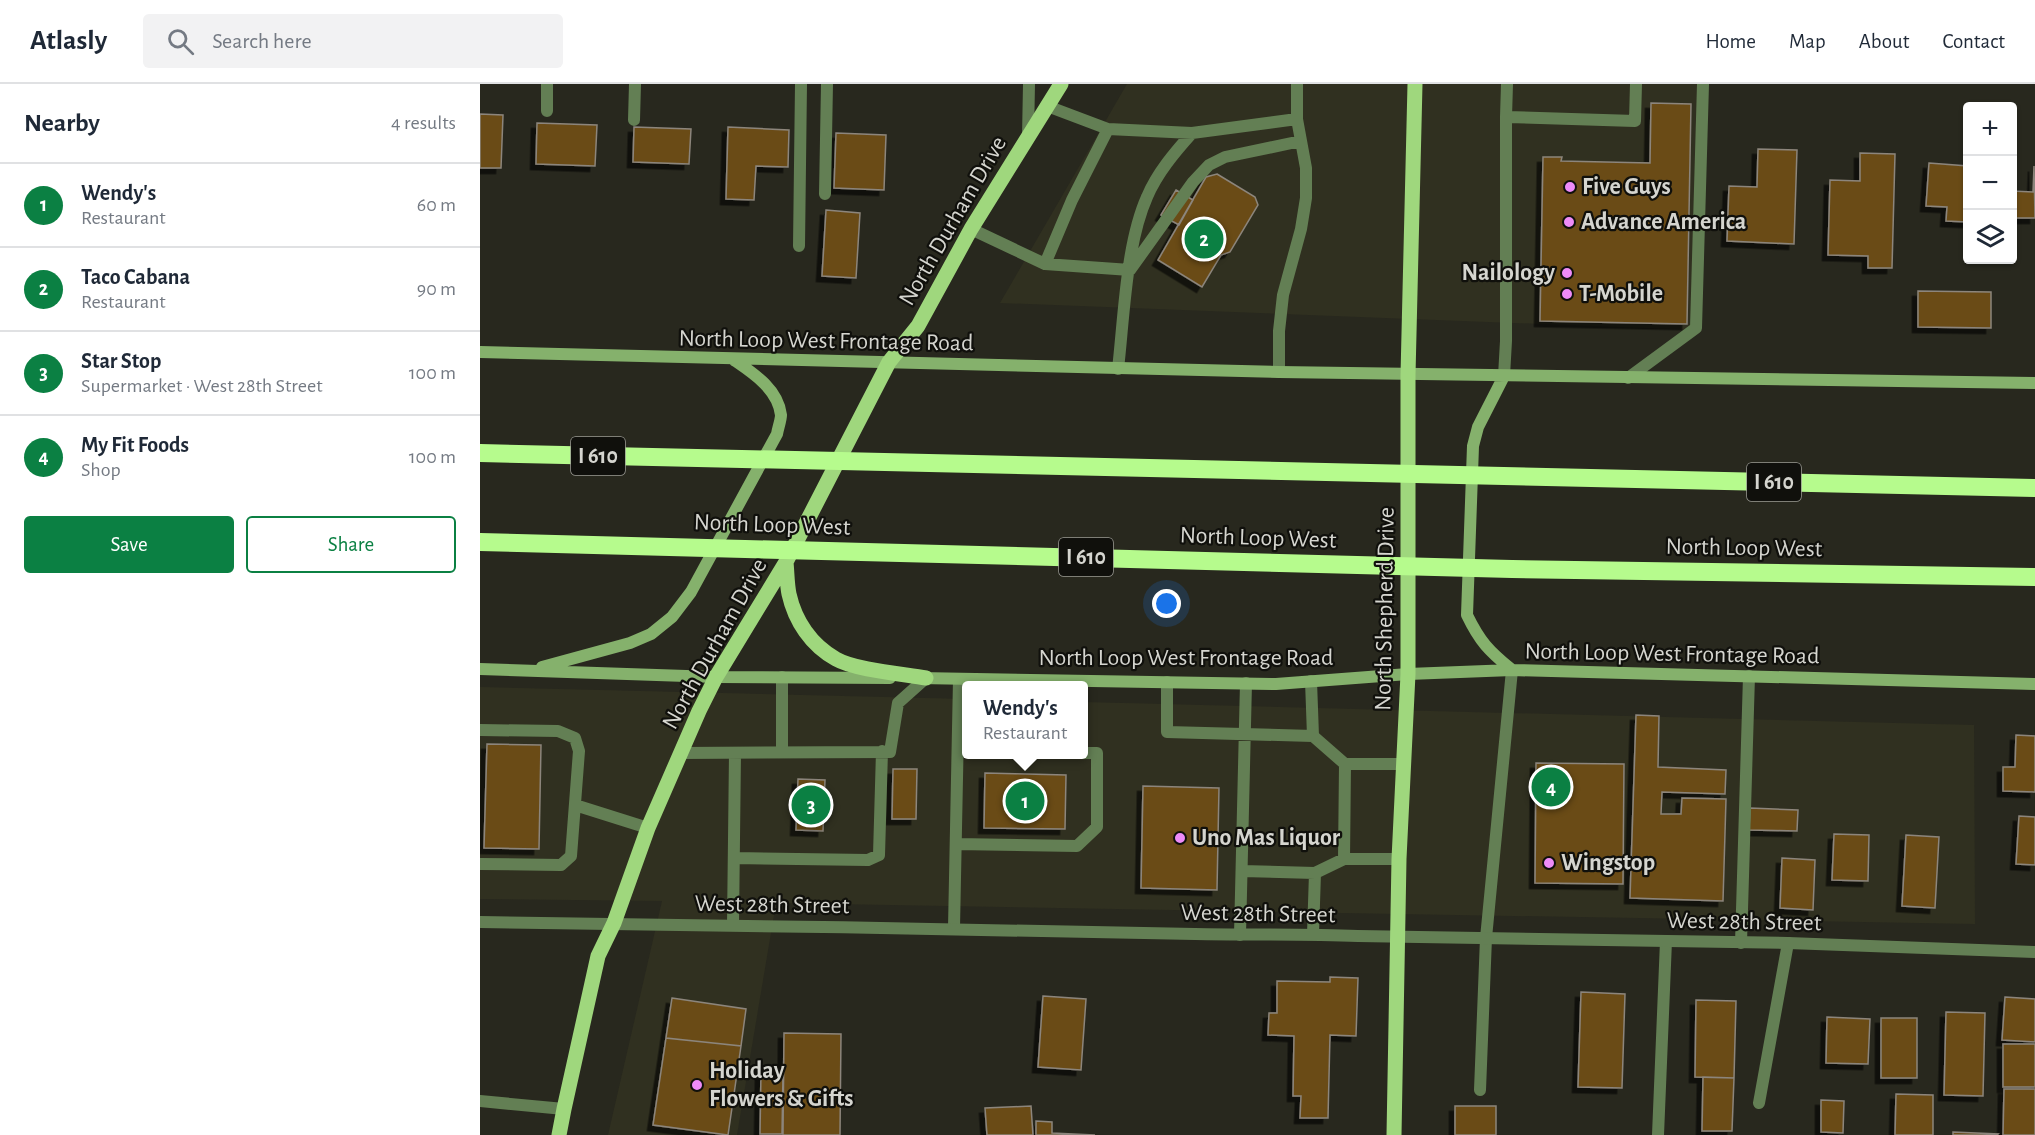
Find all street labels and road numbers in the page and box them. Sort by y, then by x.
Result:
street label: North Durham Drive [895,132,1011,310]
street label: North Loop West Frontage Road [678,326,974,356]
road number: I 610 [571,437,625,475]
road number: I 610 [1747,463,1801,501]
street label: North Shepherd Drive [1371,507,1399,711]
street label: North Loop West [693,510,851,540]
street label: North Loop West [1179,523,1337,553]
street label: North Loop West [1665,535,1823,561]
road number: I 610 [1059,538,1113,576]
street label: North Durham Drive [658,555,772,733]
street label: North Loop West Frontage Road [1524,639,1820,669]
street label: North Loop West Frontage Road [1038,646,1334,670]
street label: West 28th Street [694,892,850,918]
street label: West 28th Street [1180,901,1336,927]
street label: West 28th Street [1666,909,1822,935]

